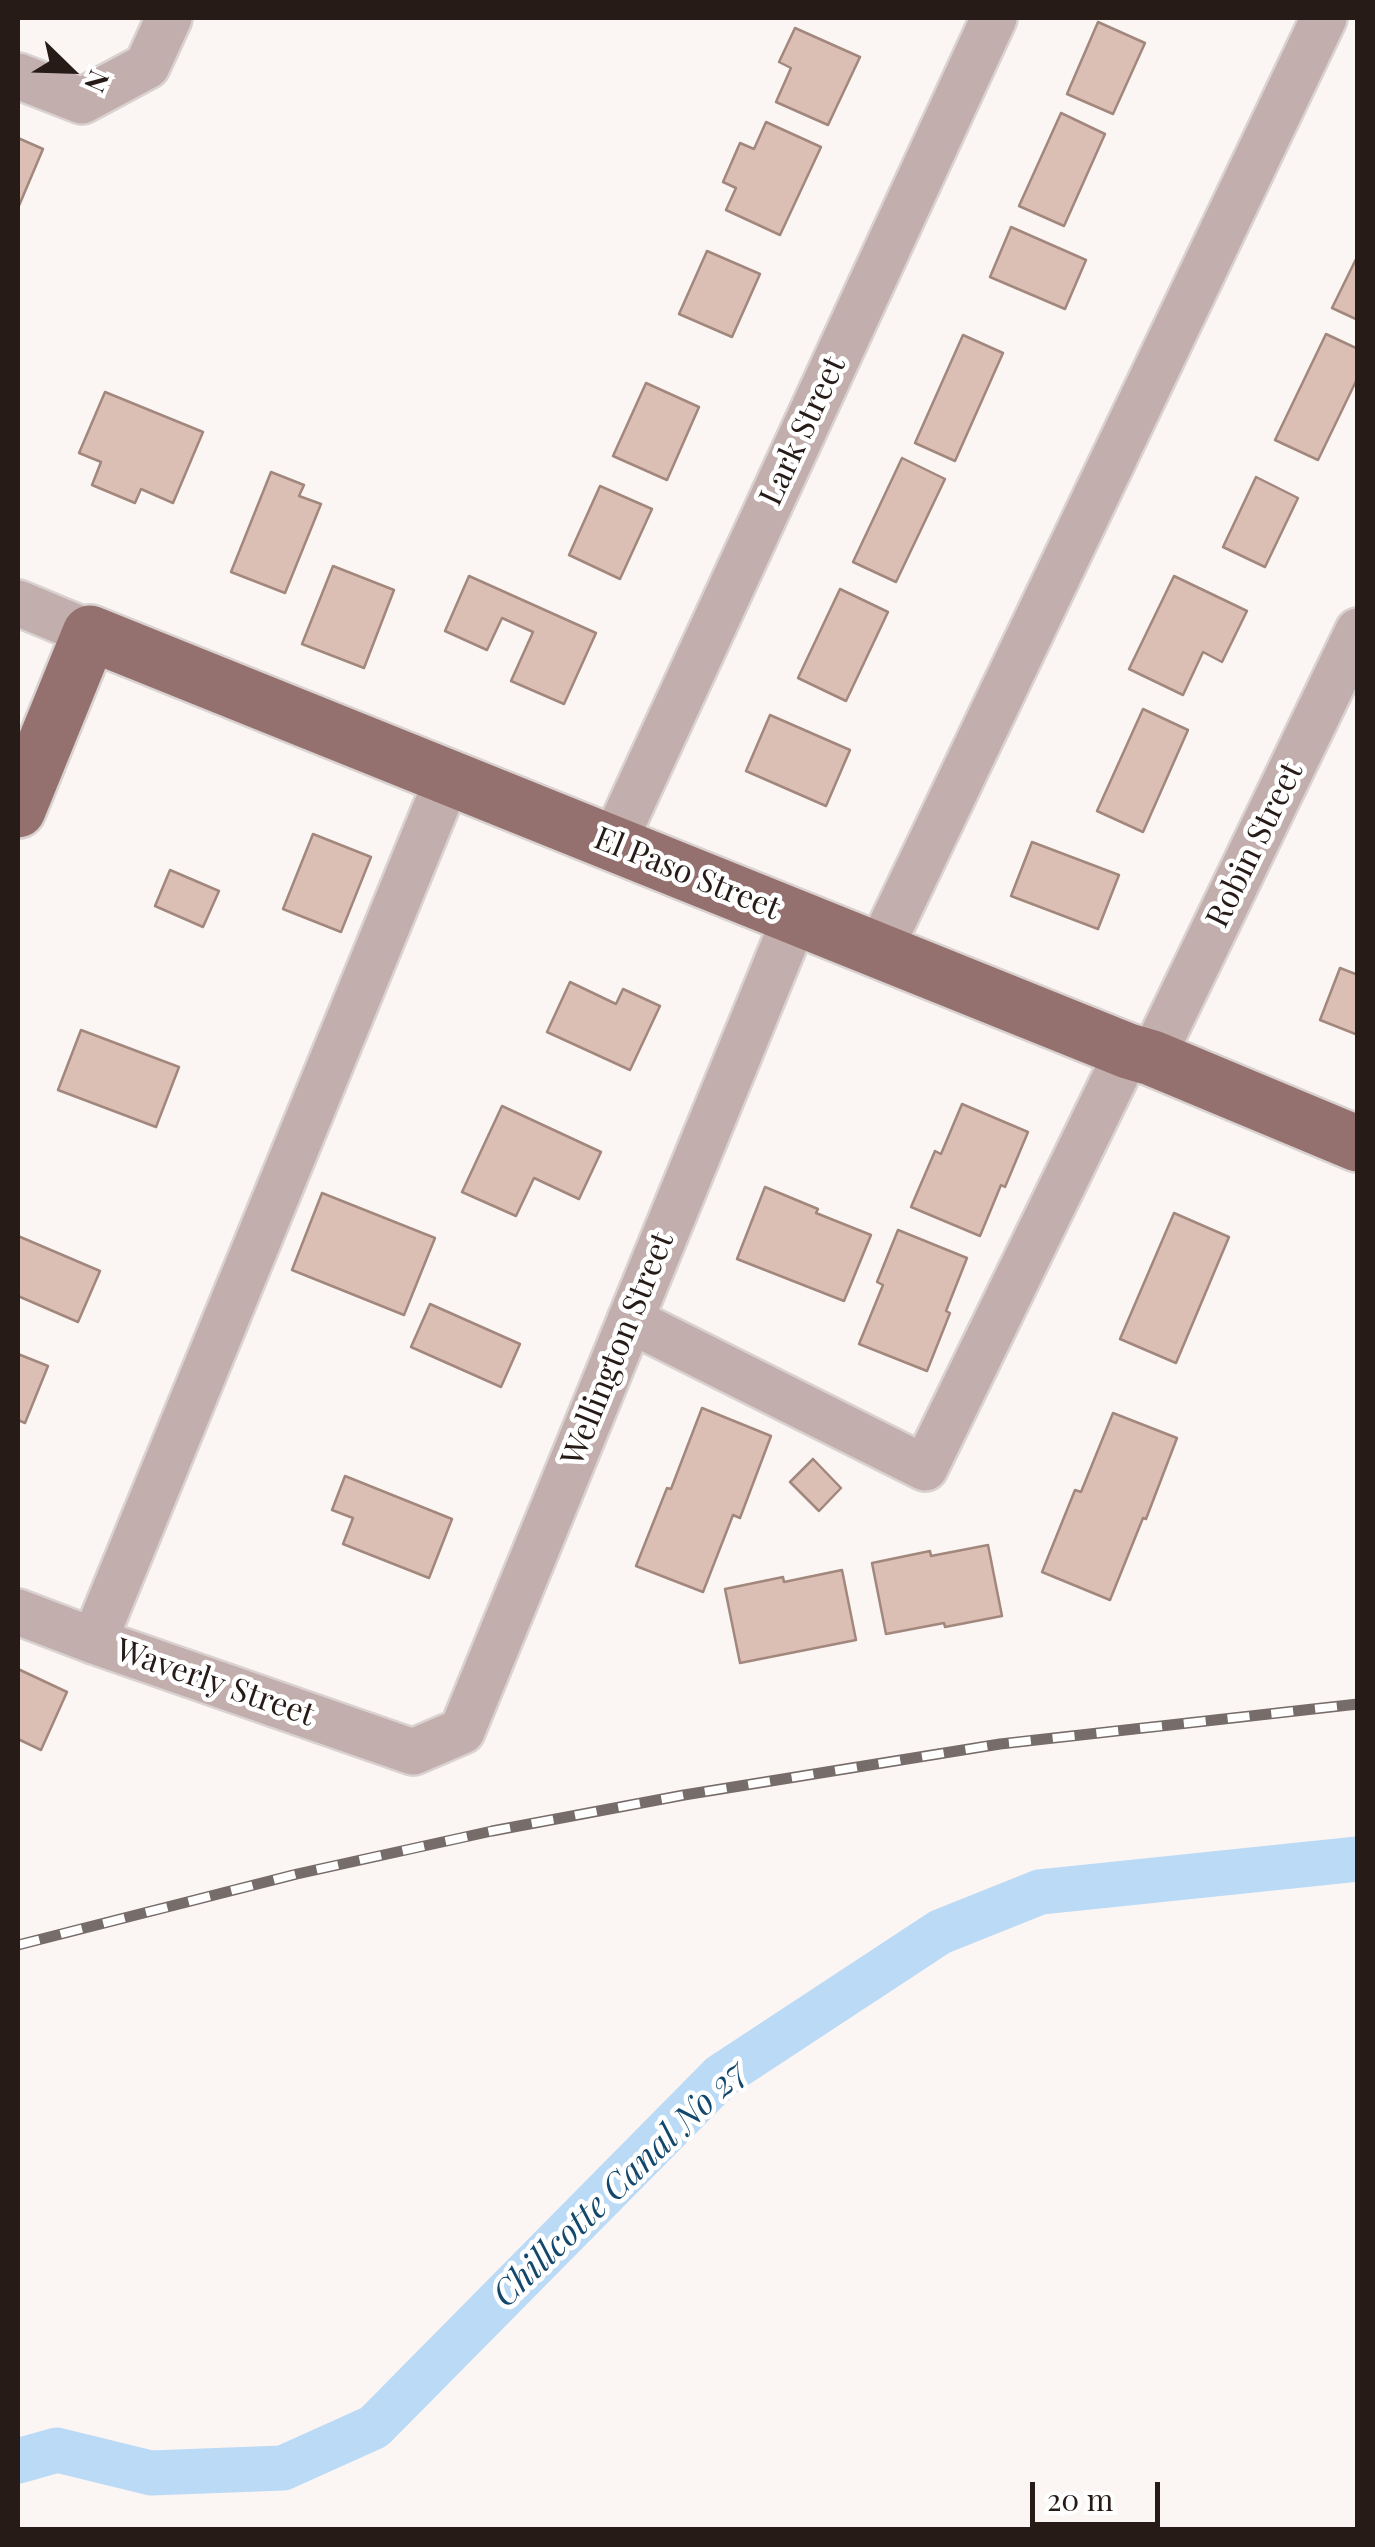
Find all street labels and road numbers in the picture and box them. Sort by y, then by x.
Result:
street label: Lark Street [752,350,854,512]
street label: Robin Street [1199,756,1311,934]
street label: El Paso Street [589,819,785,929]
street label: Wellington Street [554,1227,682,1471]
street label: Waverly Street [111,1631,319,1735]

